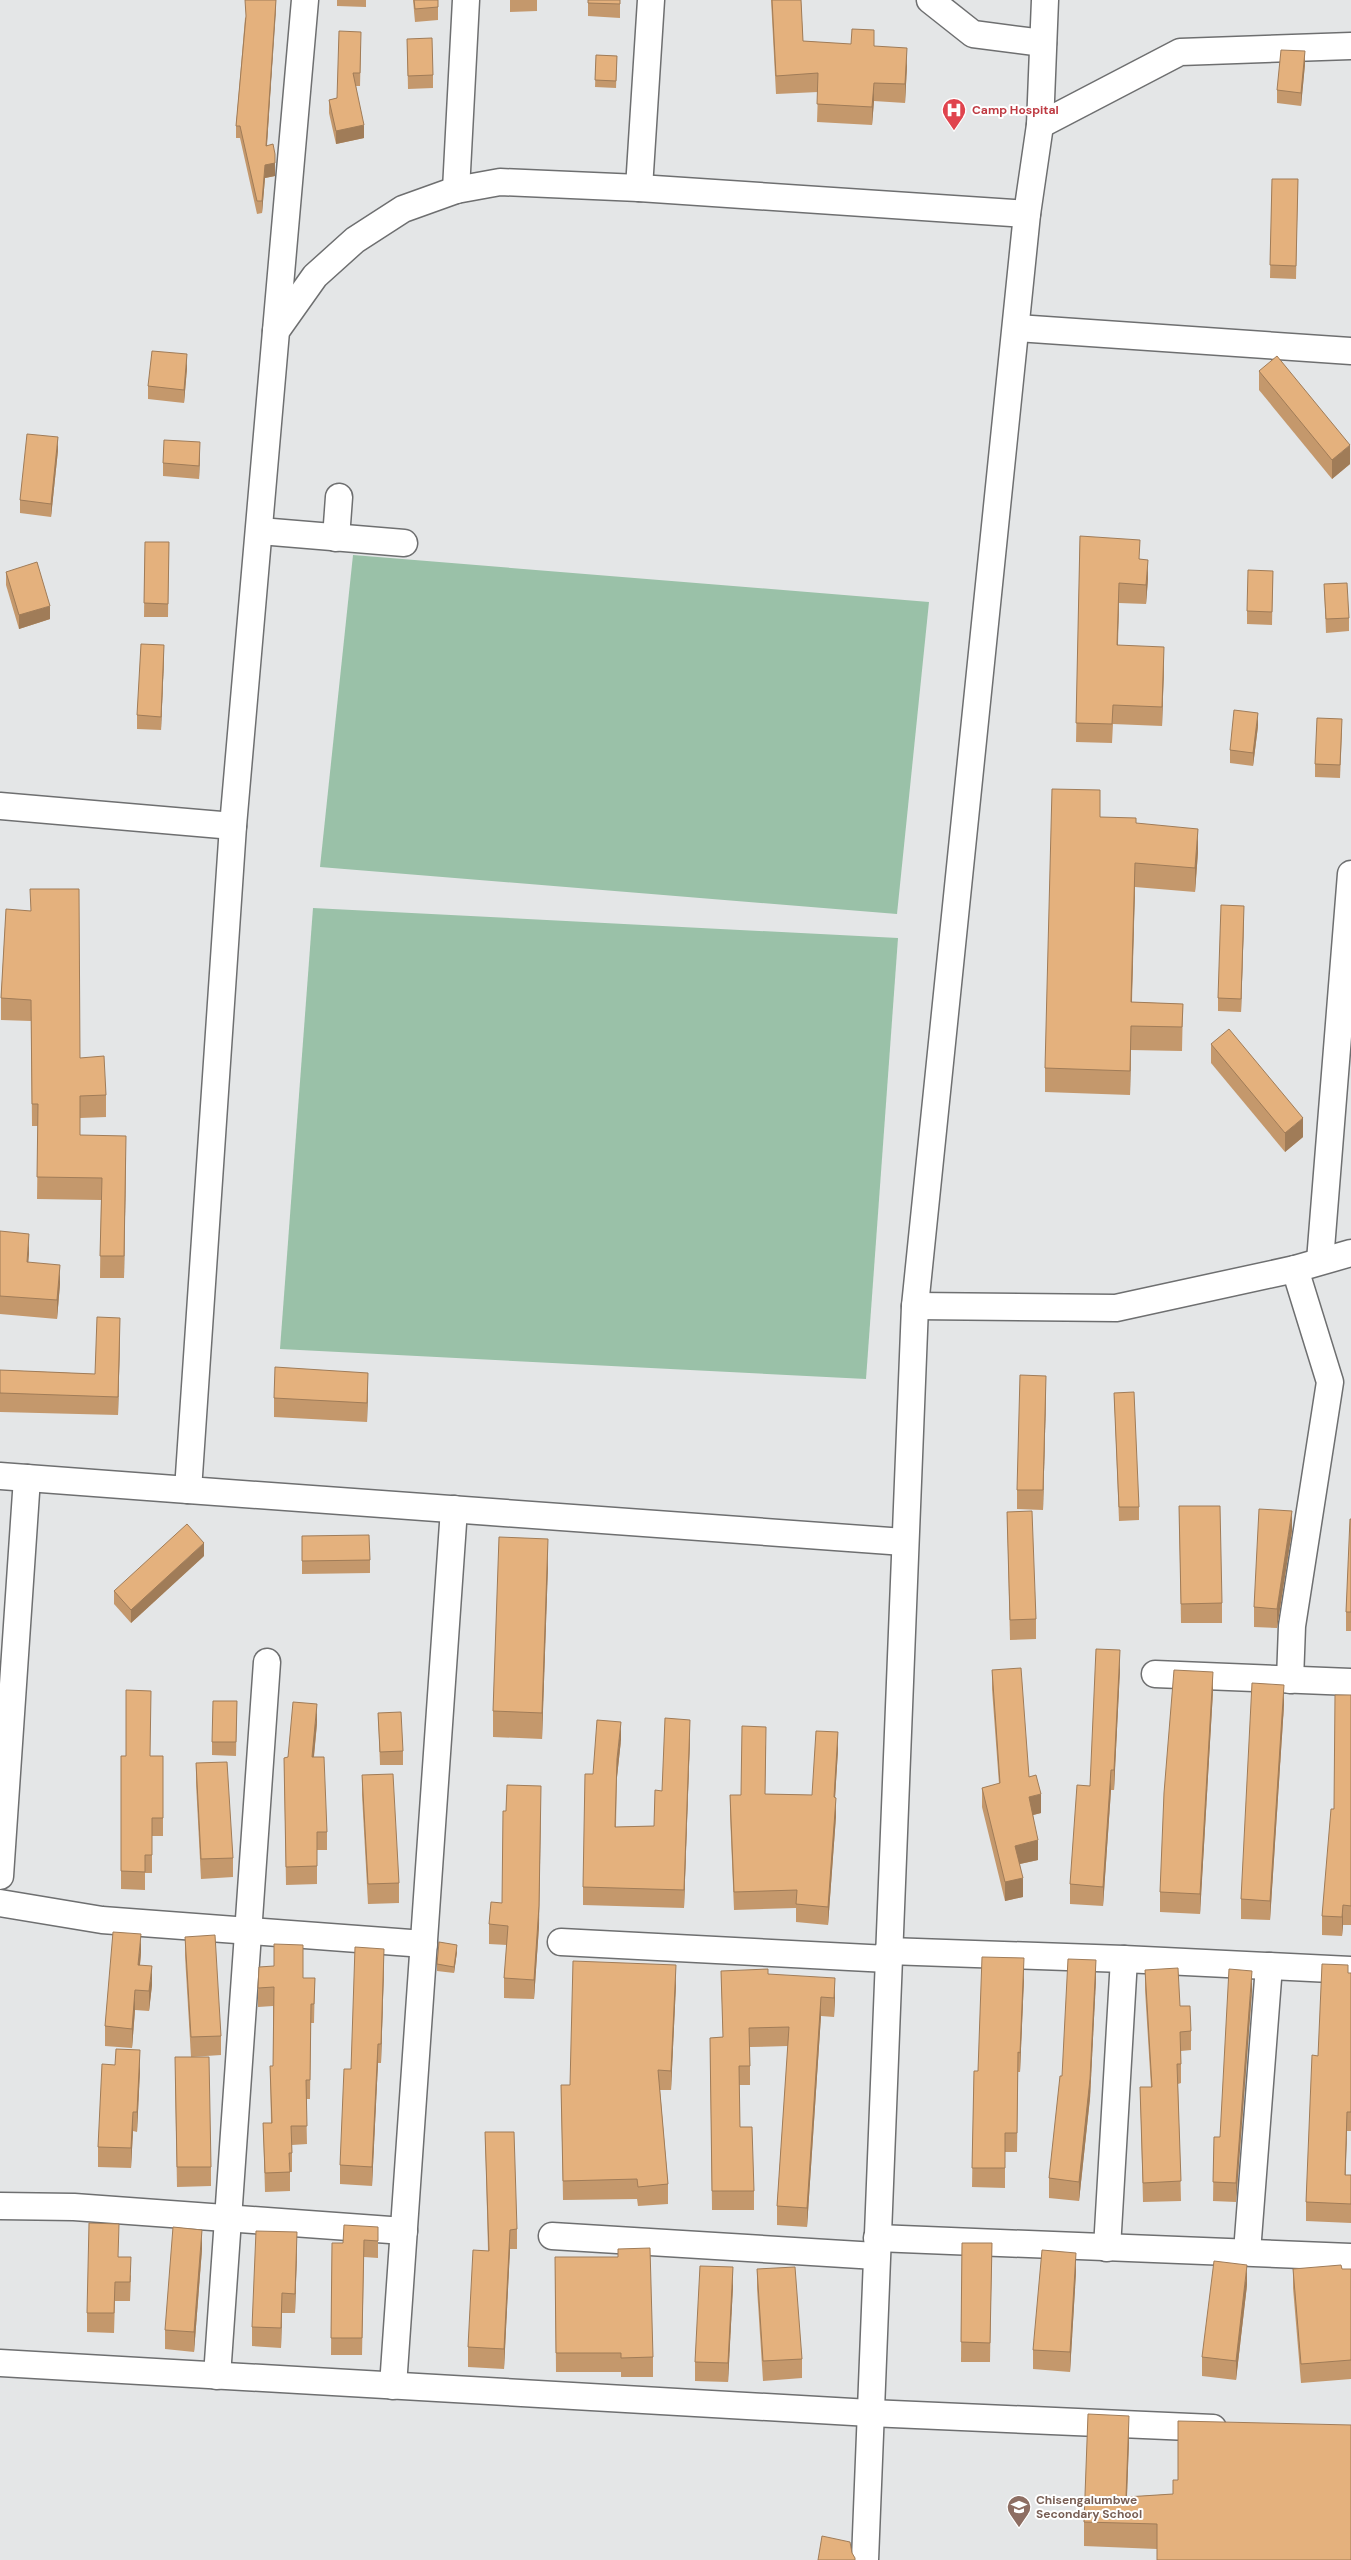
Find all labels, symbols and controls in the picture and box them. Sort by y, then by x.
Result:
hospital icon: Camp Hospital [941,97,967,131]
place label: Camp Hospital [972,102,1059,118]
place label: Chisengalumbwe Secondary School [1036,2492,1142,2522]
school or university icon: Chisengalumbwe Secondary School [1006,2494,1032,2528]

